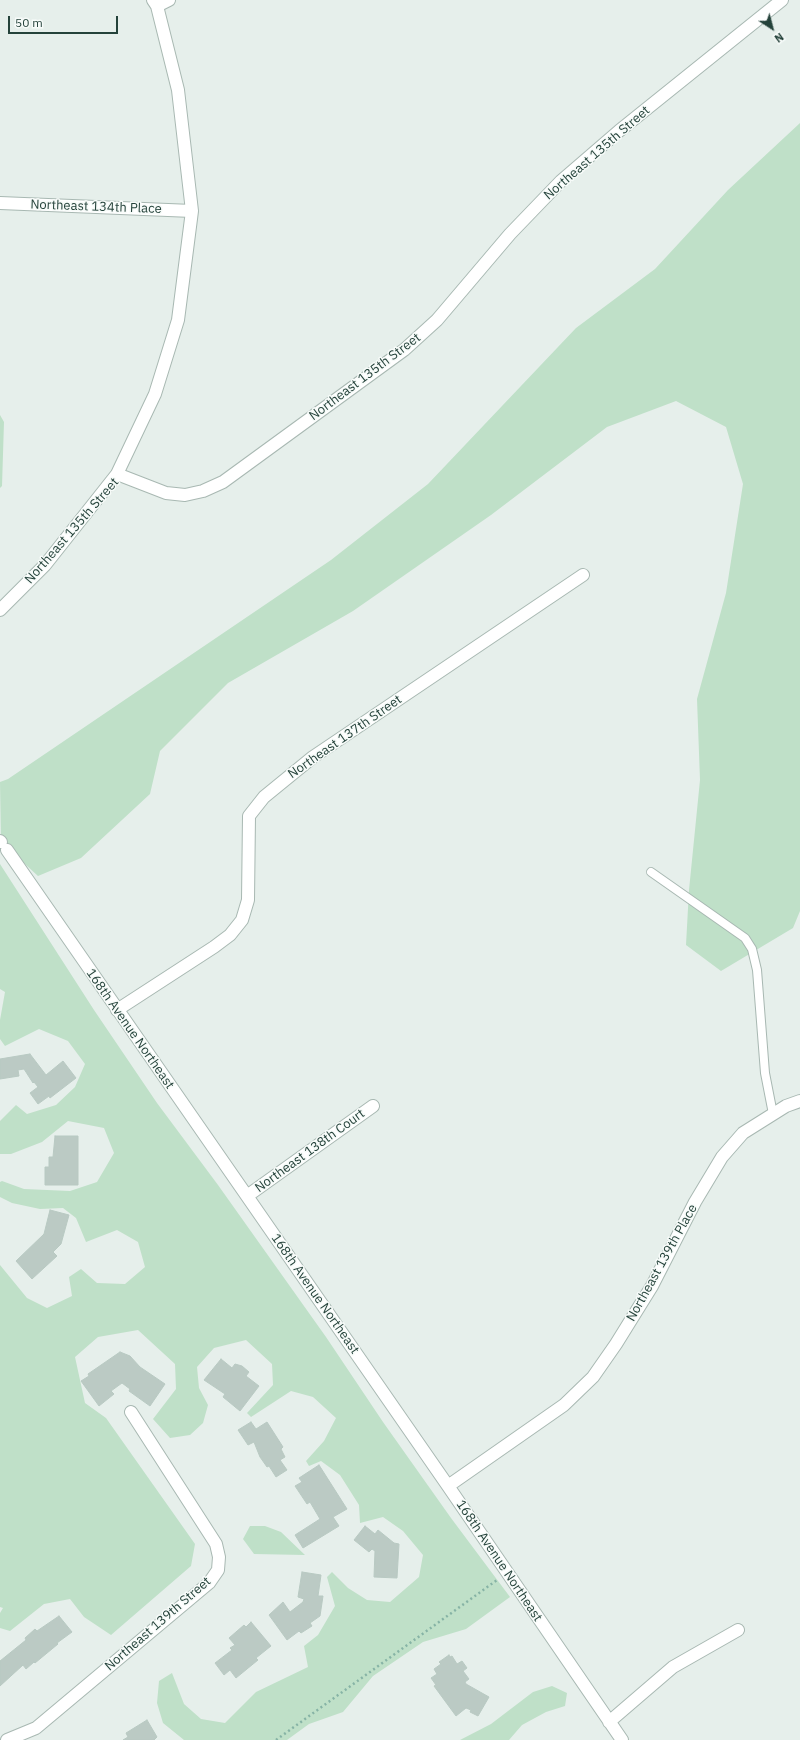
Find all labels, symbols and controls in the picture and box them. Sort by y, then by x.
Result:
scale bar [10,8,120,34]
north arrow [752,8,792,48]
text: 50 m [15,15,43,30]
text: N [772,30,786,46]
street label: Northeast 135th Street [541,103,653,203]
street label: Northeast 134th Place [30,197,162,217]
street label: Northeast 135th Street [306,330,424,424]
street label: Northeast 135th Street [22,475,122,587]
street label: Northeast 137th Street [285,692,405,782]
street label: 168th Avenue Northeast [83,966,177,1092]
street label: Northeast 138th Court [252,1106,368,1196]
street label: Northeast 139th Place [623,1202,701,1324]
street label: 168th Avenue Northeast [268,1231,362,1357]
street label: 168th Avenue Northeast [453,1497,545,1625]
street label: Northeast 139th Street [102,1574,214,1674]

